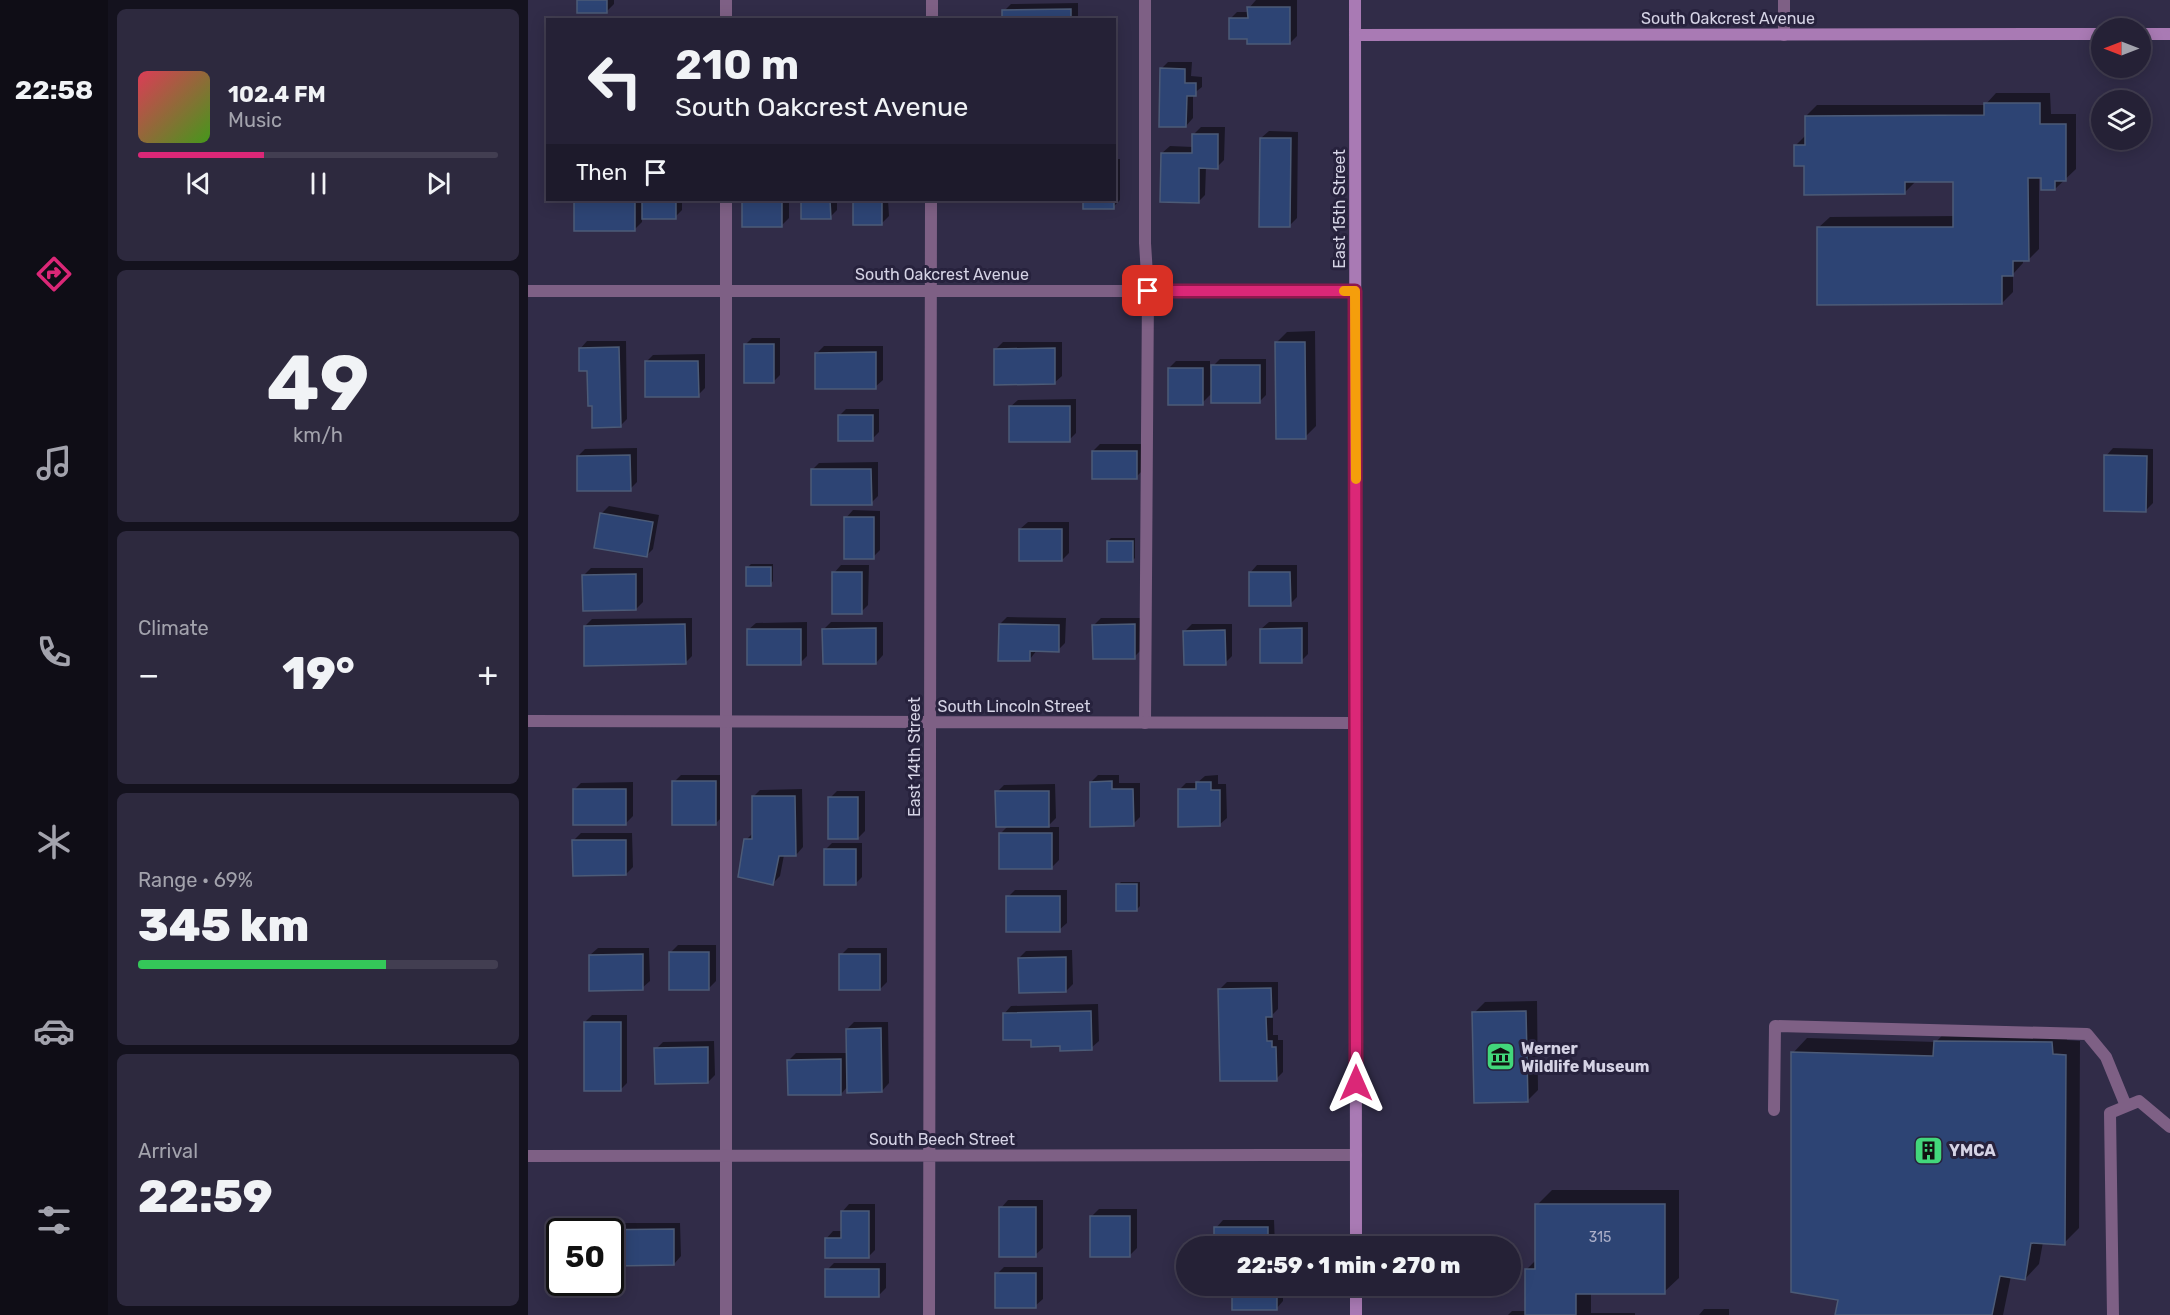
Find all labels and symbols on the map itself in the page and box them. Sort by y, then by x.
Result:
street label: South Oakcrest Avenue [1641,9,1815,28]
north arrow [2091,18,2151,78]
street label: East 15th Street [1330,149,1349,269]
street label: South Oakcrest Avenue [855,265,1029,284]
pin [1122,265,1173,316]
street label: East 14th Street [905,697,924,817]
street label: South Lincoln Street [937,697,1091,716]
place label: Werner Wildlife Museum [1521,1039,1649,1076]
museum icon: Werner Wildlife Museum [1484,1041,1516,1073]
position arrow [1324,1051,1388,1115]
street label: South Beech Street [869,1130,1015,1149]
building icon: YMCA [1912,1134,1944,1166]
place label: YMCA [1949,1141,1996,1160]
speed limit sign: 50 [546,1218,624,1296]
house number: 315 [1589,1229,1611,1246]

